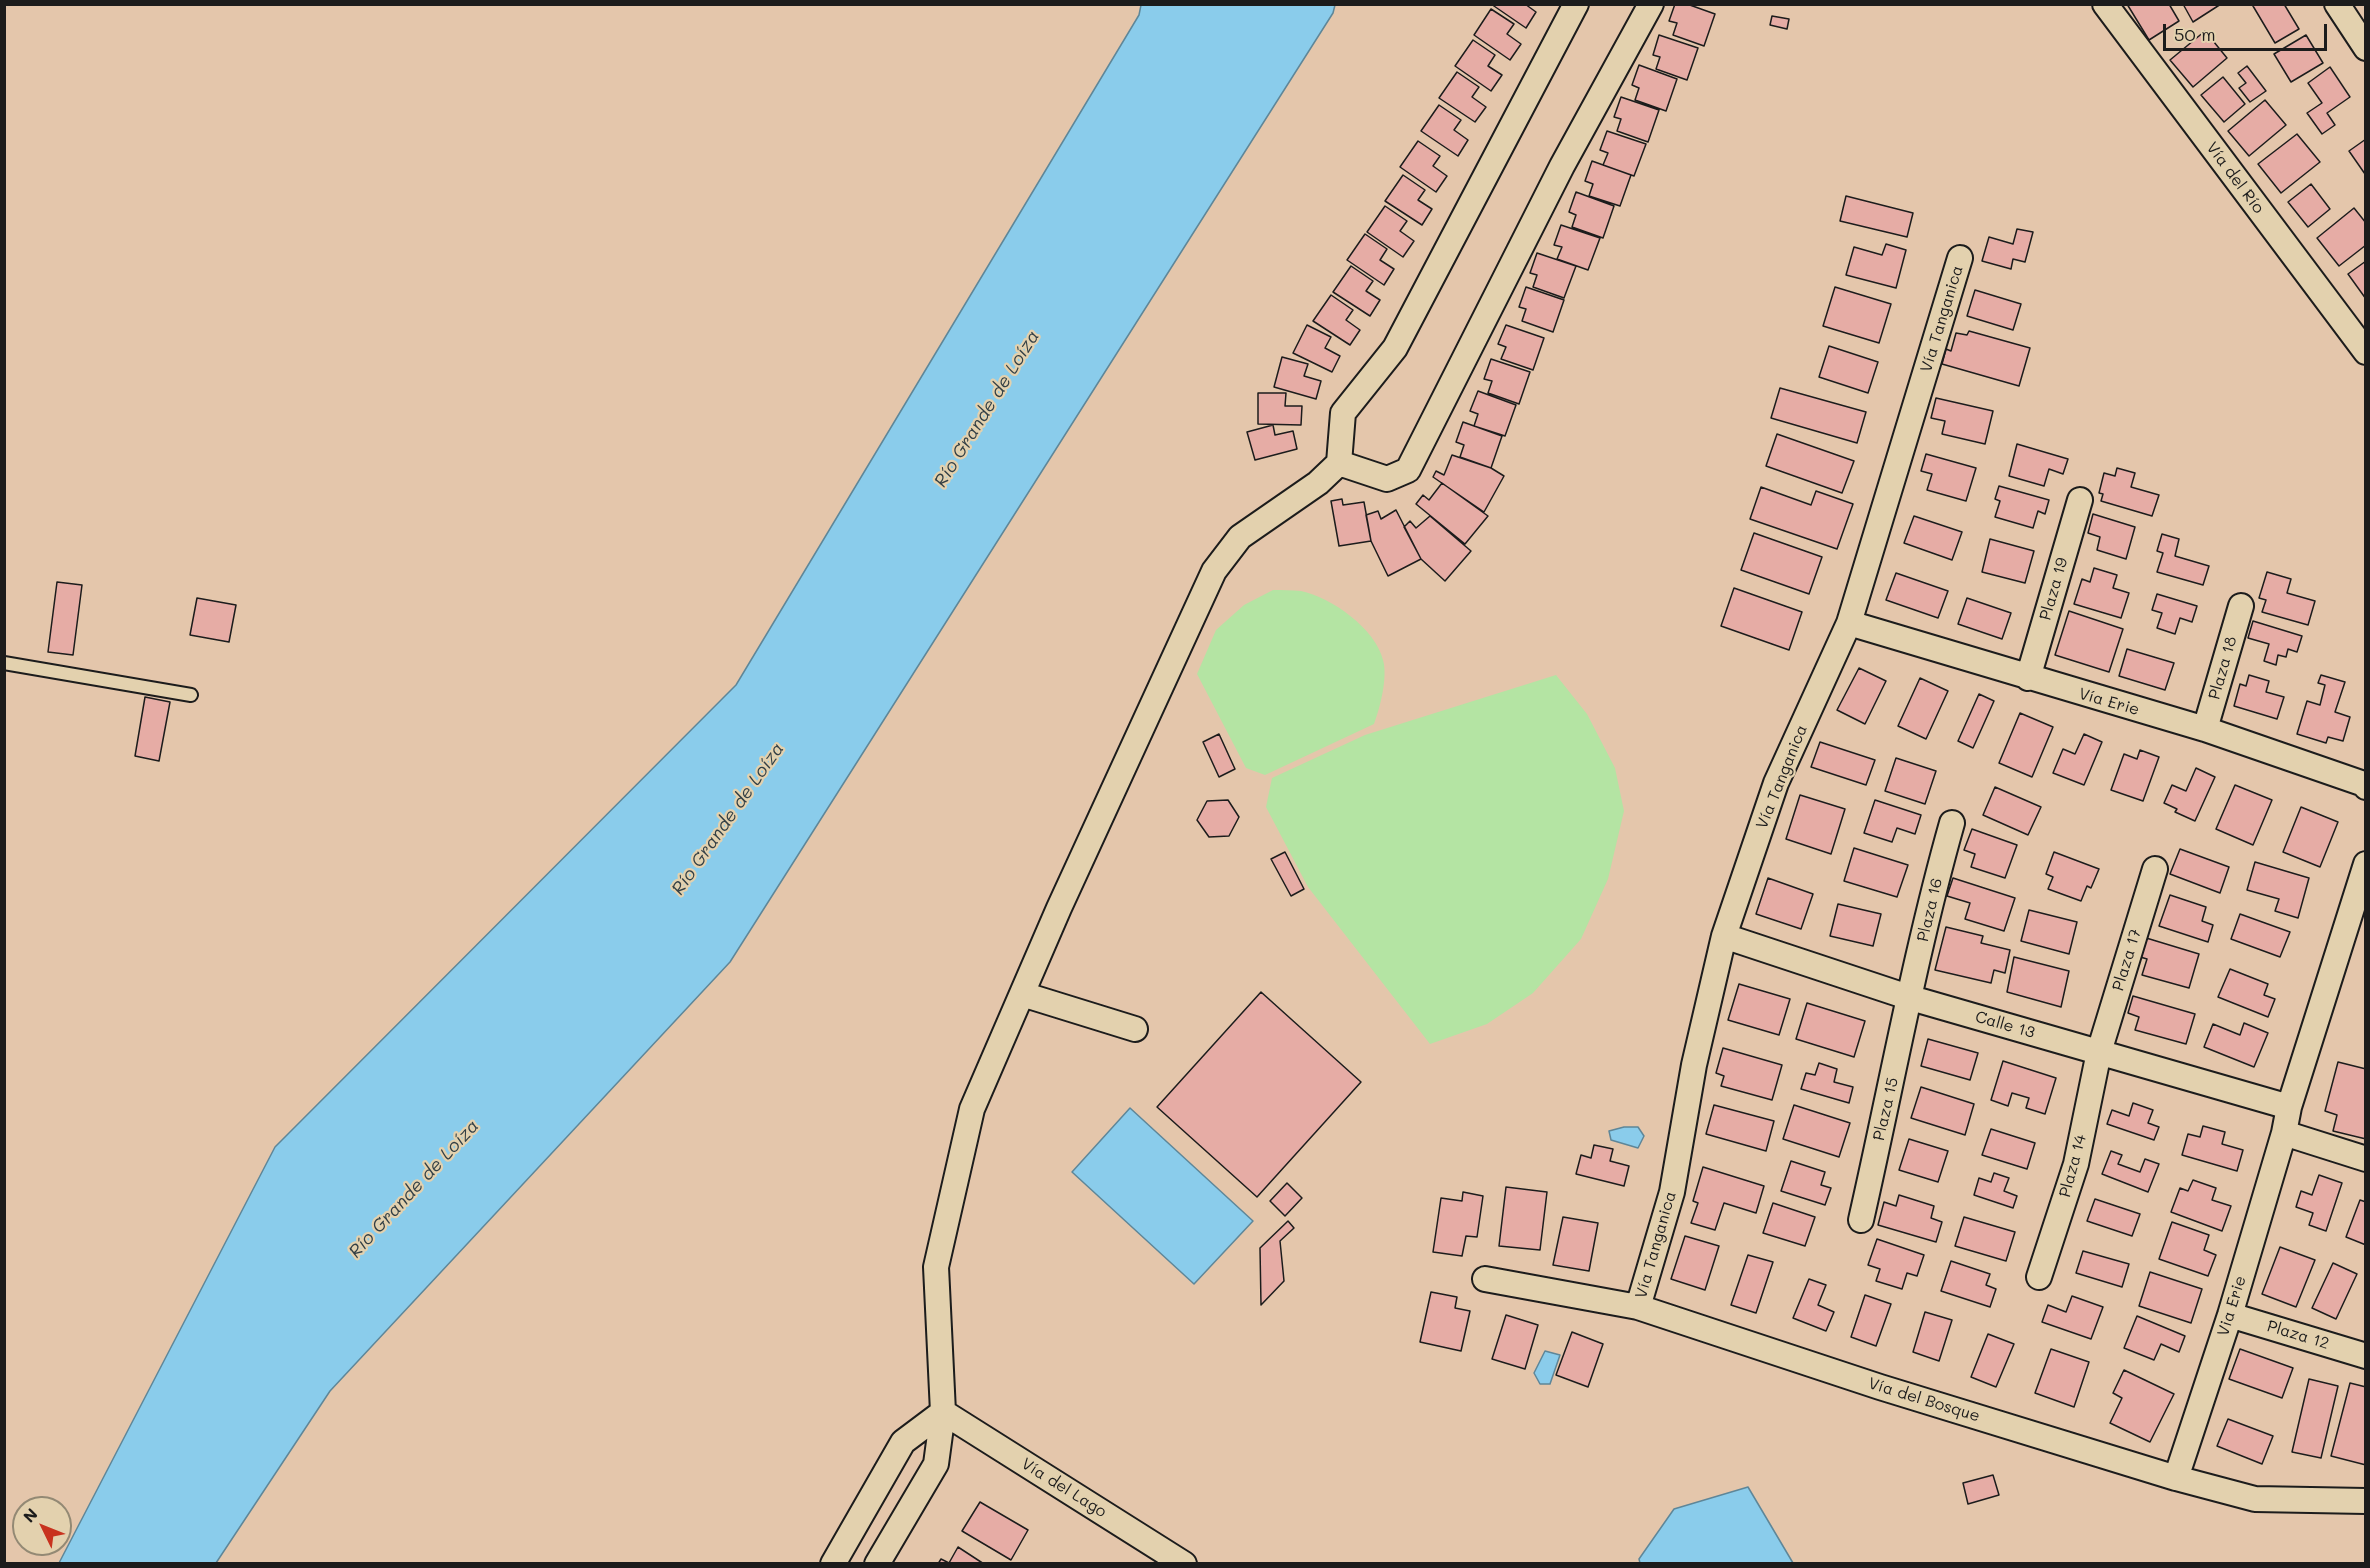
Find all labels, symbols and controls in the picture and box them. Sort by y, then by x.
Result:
scale bar [2166,12,2330,50]
text: 50 m [2174,22,2216,46]
street label: Vía del Río [2202,139,2268,217]
street label: Vía Tanganica [1917,263,1967,375]
water label: Río Grande de Loíza [930,327,1044,491]
street label: Plaza 19 [2036,555,2072,623]
street label: Plaza 18 [2205,634,2241,702]
street label: Vía Erie [2076,684,2142,720]
street label: Vía Tanganica [1752,722,1812,832]
water label: Río Grande de Loíza [667,739,789,899]
street label: Plaza 16 [1913,876,1947,944]
street label: Plaza 17 [2108,927,2146,993]
street label: Calle 13 [1973,1007,2037,1043]
street label: Plaza 15 [1869,1076,1903,1142]
water label: Río Grande de Loíza [344,1116,484,1262]
street label: Plaza 14 [2055,1132,2091,1200]
street label: Vía Tanganica [1632,1189,1680,1301]
street label: Via Erie [2214,1273,2250,1339]
street label: Plaza 12 [2265,1316,2331,1354]
street label: Vía del Bosque [1866,1374,1982,1426]
street label: Vía del Lago [1018,1454,1110,1522]
north arrow [12,1496,72,1556]
text: N [18,1503,42,1526]

